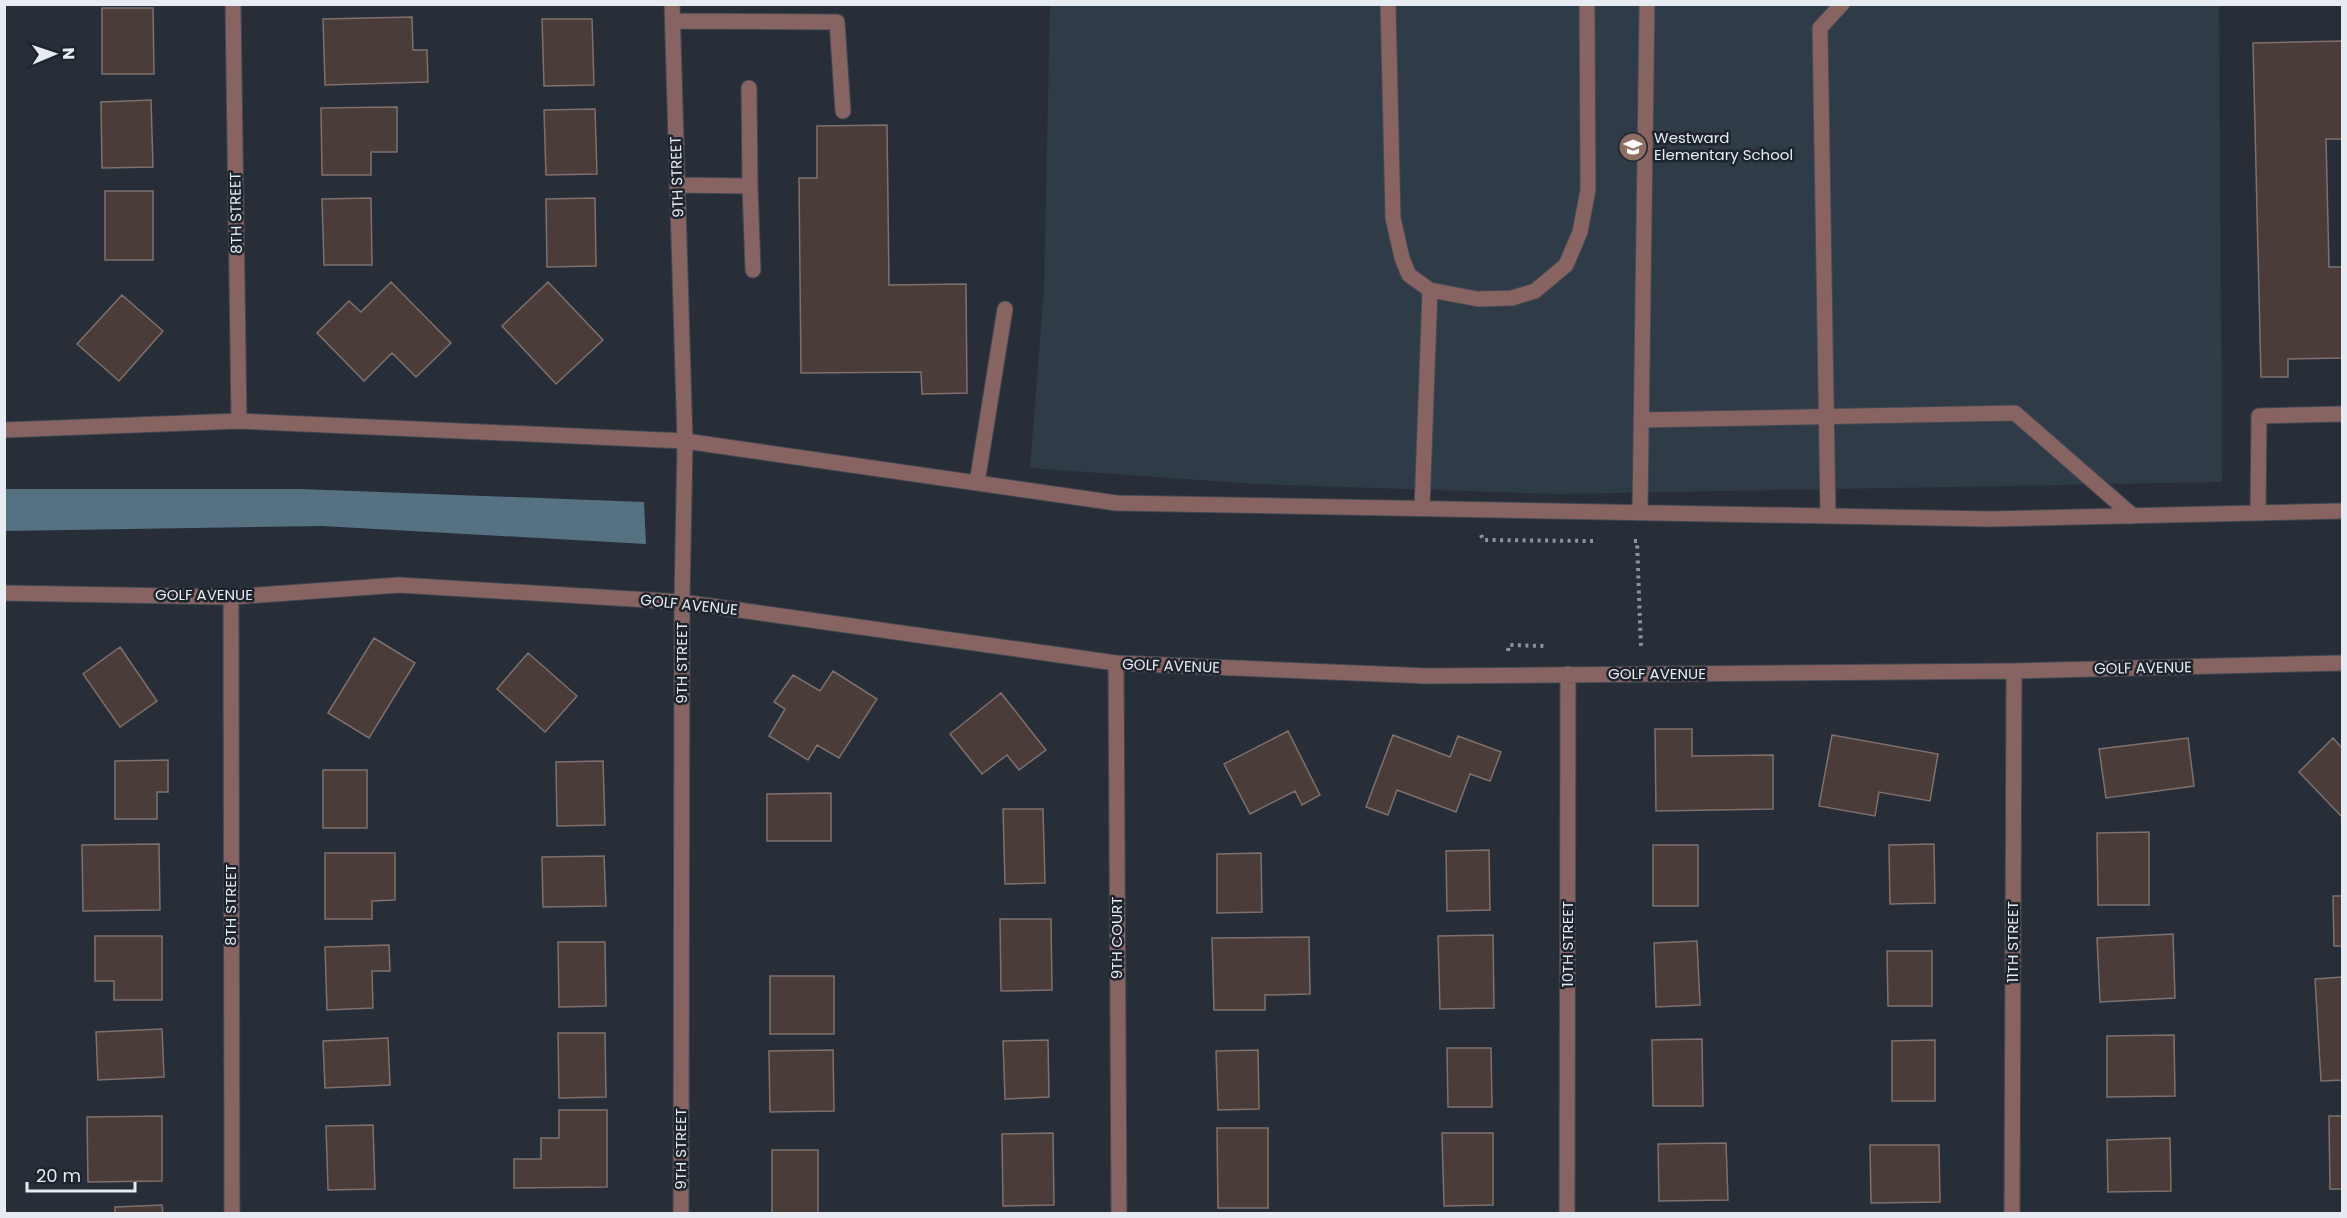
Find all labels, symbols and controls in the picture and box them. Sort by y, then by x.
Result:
north arrow [24,24,84,84]
text: N [57,47,80,60]
place label: Westward Elementary School [1654,127,1793,165]
school or university icon: Westward Elementary School [1617,131,1649,163]
street label: 9TH STREET [665,136,688,218]
street label: 8TH STREET [224,172,247,254]
street label: GOLF AVENUE [155,584,253,605]
street label: GOLF AVENUE [639,589,739,620]
street label: 9TH STREET [671,622,692,704]
street label: GOLF AVENUE [1122,653,1220,678]
street label: GOLF AVENUE [2094,656,2192,679]
street label: GOLF AVENUE [1608,663,1706,684]
street label: 8TH STREET [220,864,241,946]
street label: 9TH COURT [1106,897,1127,979]
street label: 10TH STREET [1557,901,1578,987]
street label: 11TH STREET [2002,901,2023,983]
street label: 9TH STREET [670,1108,691,1190]
scale bar [27,1155,135,1193]
text: 20 m [36,1163,81,1188]

